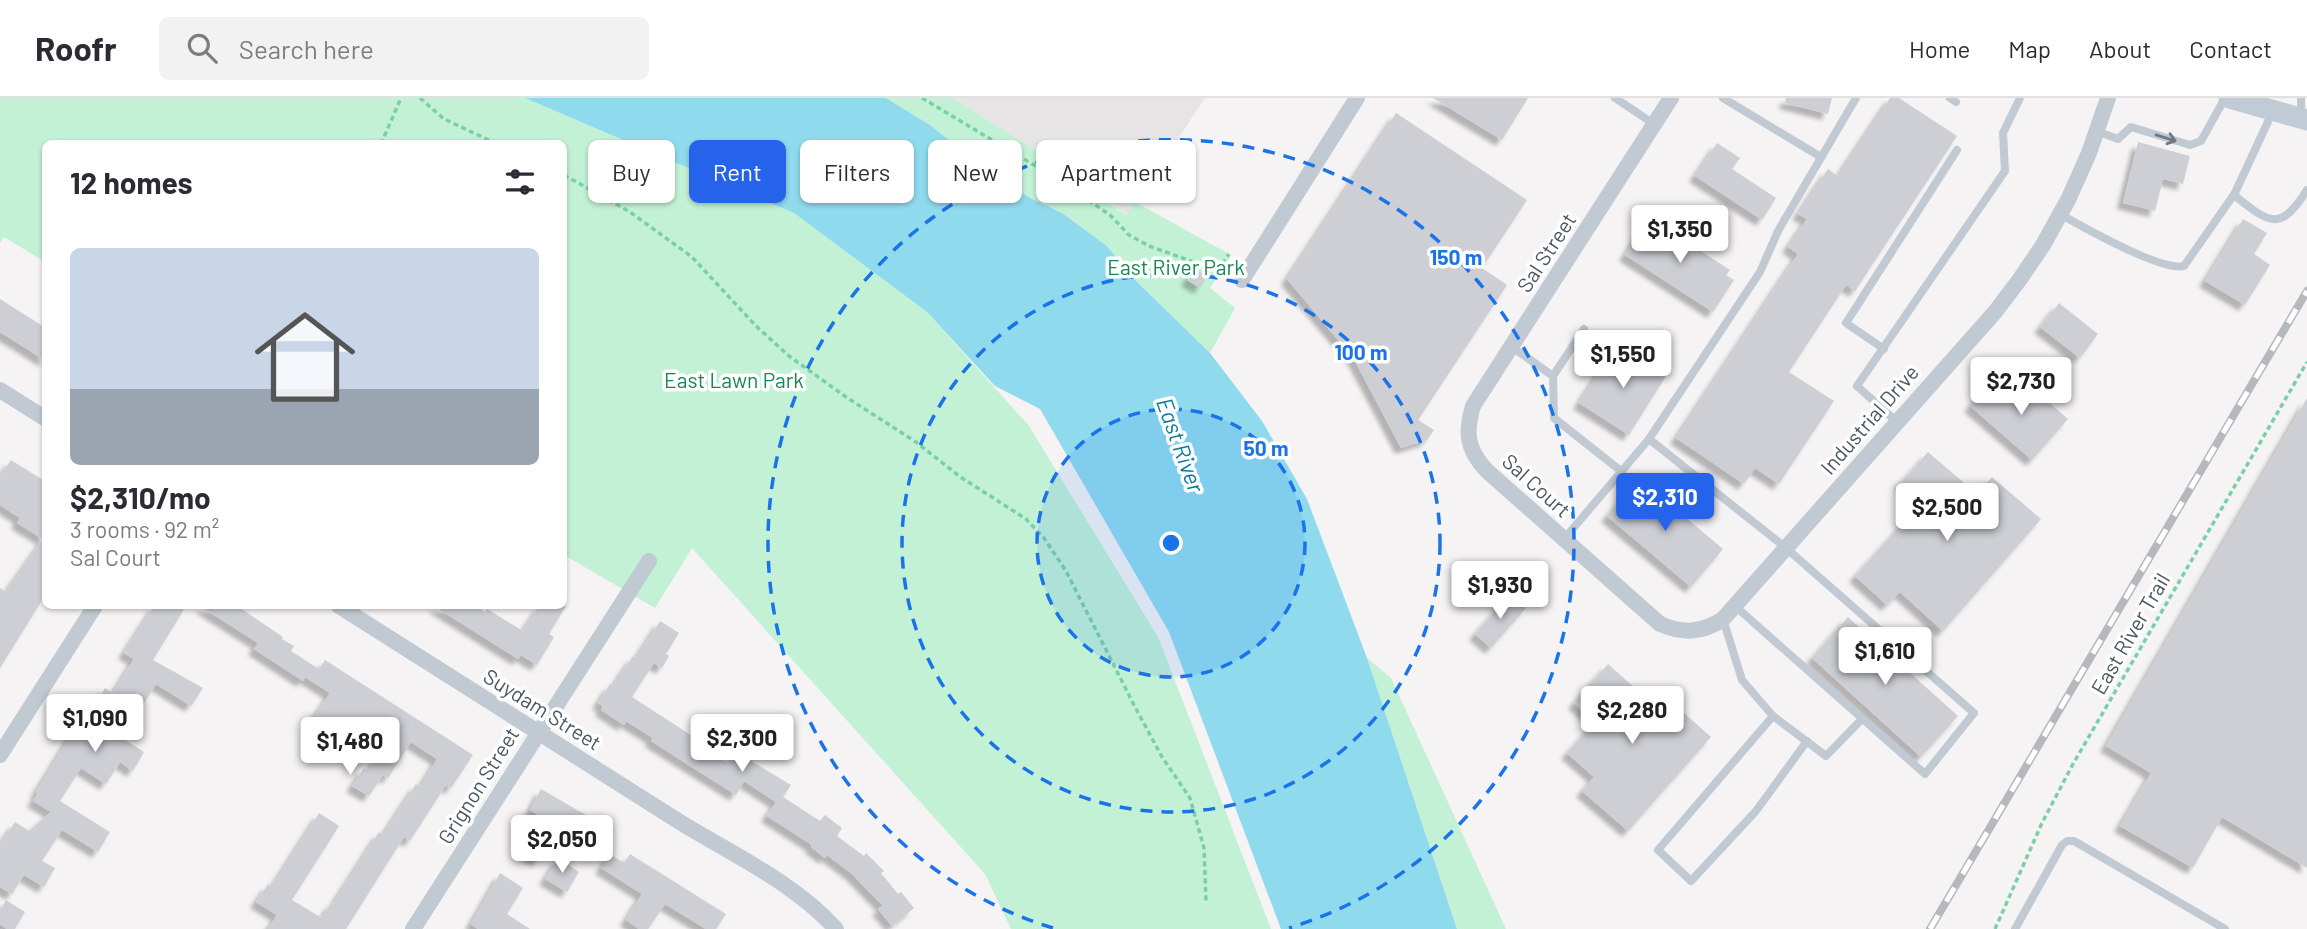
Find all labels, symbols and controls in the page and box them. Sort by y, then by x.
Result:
search box [159,17,649,80]
text: Roofr [35,28,117,68]
icon: search [183,29,221,67]
text: Search here [239,33,374,64]
text: Home [1909,34,1970,63]
text: Map [2008,34,2051,63]
text: About [2089,34,2151,63]
text: Contact [2189,34,2272,63]
one-way arrow [2155,133,2177,145]
chip: Buy [588,140,675,203]
chip: Rent [689,140,786,203]
chip: Filters [800,140,914,203]
chip: New [928,140,1022,203]
chip: Apartment [1036,140,1196,203]
icon: filters [501,163,539,201]
text: 12 homes [70,164,193,200]
pin: $1,350 [1623,206,1737,265]
street label: Sal Street [1511,208,1581,296]
text: $1,350 [1647,214,1713,242]
text: 150 m [1430,244,1482,269]
park label: East River Park [1107,254,1245,279]
icon: home [242,294,368,420]
pin: $1,550 [1566,330,1680,390]
text: 100 m [1334,339,1388,364]
text: $1,550 [1590,339,1656,367]
pin: $2,730 [1964,358,2078,417]
street label: Industrial Drive [1815,359,1923,479]
text: $2,730 [1986,366,2056,394]
park label: East Lawn Park [664,367,804,392]
water label: East River [1151,394,1211,497]
text: 50 m [1243,435,1289,460]
street label: Sal Court [1498,448,1576,522]
pin: $2,310 [1608,474,1722,533]
text: $2,310/mo [70,479,211,515]
text: $2,310 [1632,482,1698,510]
pin: $2,500 [1890,484,2004,543]
text: $2,500 [1912,492,1982,520]
text: 3 rooms · 92 m² [70,515,219,543]
centre of rings [1159,531,1183,555]
text: Sal Court [70,543,161,571]
pin: $1,930 [1443,561,1557,621]
street label: East River Trail [2085,568,2174,698]
text: $1,930 [1467,570,1533,598]
pin: $1,610 [1828,628,1942,687]
text: $1,610 [1855,636,1915,664]
street label: Suydam Street [479,663,606,755]
pin: $2,280 [1575,686,1689,746]
pin: $1,090 [38,694,152,754]
text: $2,280 [1597,695,1667,723]
text: $1,090 [62,703,128,731]
pin: $2,300 [685,714,799,774]
pin: $1,480 [293,718,407,777]
street label: Grignon Street [432,722,523,848]
text: $2,300 [707,723,777,751]
text: $1,480 [317,726,383,754]
pin: $2,050 [505,816,619,875]
text: $2,050 [527,824,597,852]

